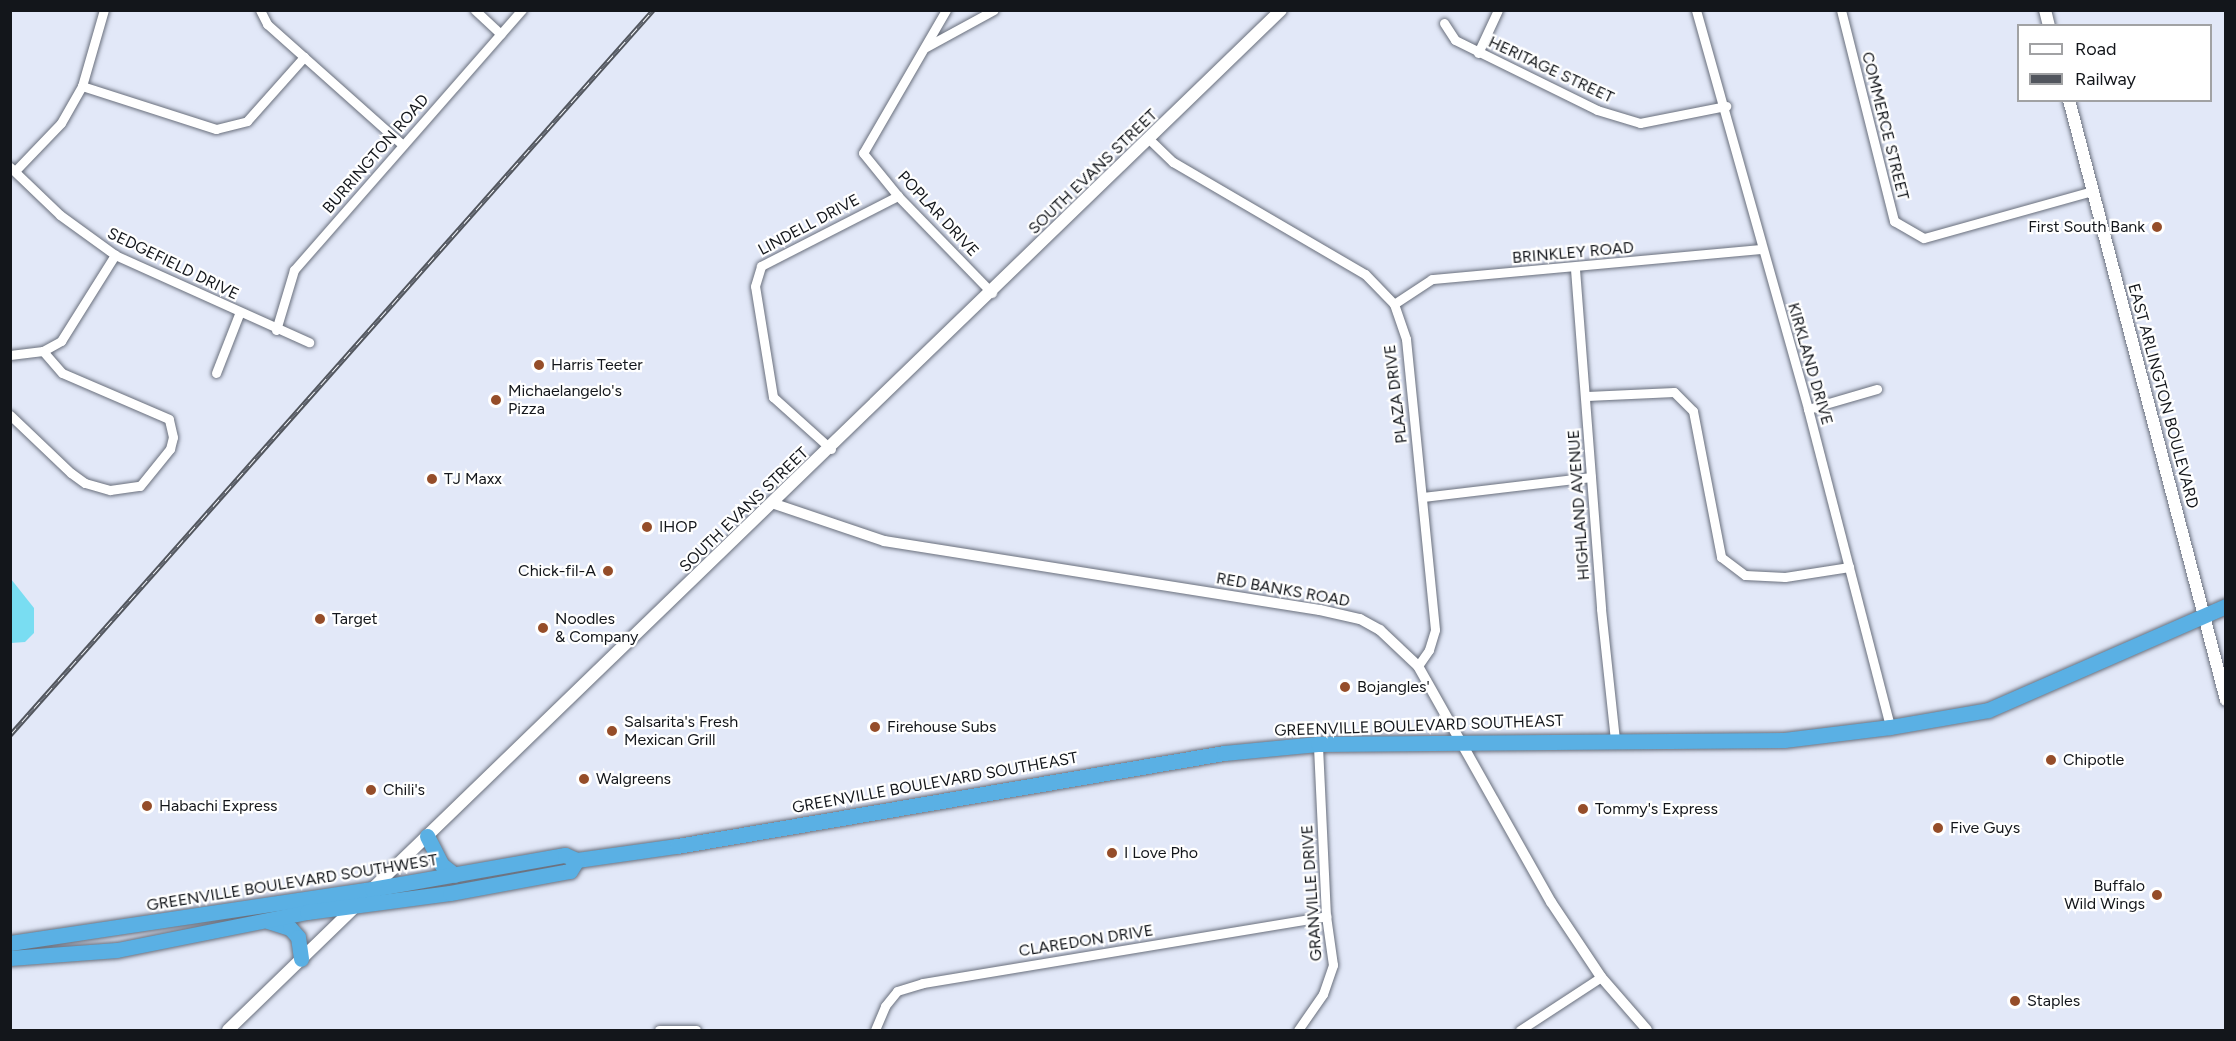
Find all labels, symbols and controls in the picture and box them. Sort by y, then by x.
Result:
legend [2017,24,2212,102]
street label: HERITAGE STREET [1485,33,1617,107]
text: Road [2075,38,2116,60]
street label: COMMERCE STREET [1857,50,1913,202]
text: Railway [2075,68,2136,90]
street label: BURRINGTON ROAD [319,90,433,218]
street label: SOUTH EVANS STREET [1025,106,1161,238]
street label: POPLAR DRIVE [893,167,983,261]
street label: LINDELL DRIVE [755,190,863,260]
place label: First South Bank [2028,217,2145,237]
marker: First South Bank [2150,220,2164,234]
street label: SEDGEFIELD DRIVE [104,224,242,304]
street label: BRINKLEY ROAD [1511,238,1635,268]
street label: EAST ARLINGTON BOULEVARD [2124,281,2202,511]
street label: KIRKLAND DRIVE [1783,301,1837,427]
street label: PLAZA DRIVE [1380,344,1412,444]
place label: Harris Teeter [551,355,643,375]
marker: Harris Teeter [532,358,546,372]
place label: Michaelangelo's Pizza [508,381,622,419]
marker: Michaelangelo's Pizza [489,393,503,407]
street label: HIGHLAND AVENUE [1564,429,1594,581]
street label: SOUTH EVANS STREET [676,444,812,576]
place label: TJ Maxx [444,469,502,489]
marker: TJ Maxx [425,472,439,486]
place label: IHOP [659,517,697,537]
marker: IHOP [640,520,654,534]
place label: Chick-fil-A [518,561,596,581]
marker: Chick-fil-A [601,564,615,578]
street label: RED BANKS ROAD [1215,569,1351,611]
place label: Target [332,609,378,629]
place label: Noodles & Company [555,609,639,647]
marker: Target [313,612,327,626]
marker: Noodles & Company [536,621,550,635]
place label: Bojangles' [1357,677,1430,697]
marker: Bojangles' [1338,680,1352,694]
street label: GREENVILLE BOULEVARD SOUTHEAST [1274,711,1564,741]
place label: Salsarita's Fresh Mexican Grill [624,712,738,750]
place label: Firehouse Subs [887,717,996,737]
marker: Firehouse Subs [868,720,882,734]
marker: Salsarita's Fresh Mexican Grill [605,724,619,738]
street label: GREENVILLE BOULEVARD SOUTHEAST [791,748,1079,818]
place label: Chipotle [2063,750,2124,770]
marker: Chipotle [2044,753,2058,767]
place label: Walgreens [596,769,671,789]
marker: Walgreens [577,772,591,786]
place label: Chili's [383,780,425,800]
marker: Chili's [364,783,378,797]
place label: Habachi Express [159,796,278,816]
marker: Habachi Express [140,799,154,813]
place label: Tommy's Express [1595,799,1718,819]
marker: Tommy's Express [1576,802,1590,816]
place label: Five Guys [1950,818,2020,838]
marker: Five Guys [1931,821,1945,835]
street label: GRANVILLE DRIVE [1298,824,1326,962]
place label: I Love Pho [1124,843,1198,863]
marker: I Love Pho [1105,846,1119,860]
street label: GREENVILLE BOULEVARD SOUTHWEST [145,851,439,915]
place label: Buffalo Wild Wings [2064,876,2145,914]
marker: Buffalo Wild Wings [2150,888,2164,902]
street label: CLAREDON DRIVE [1017,921,1155,961]
place label: Staples [2027,991,2080,1011]
marker: Staples [2008,994,2022,1008]

